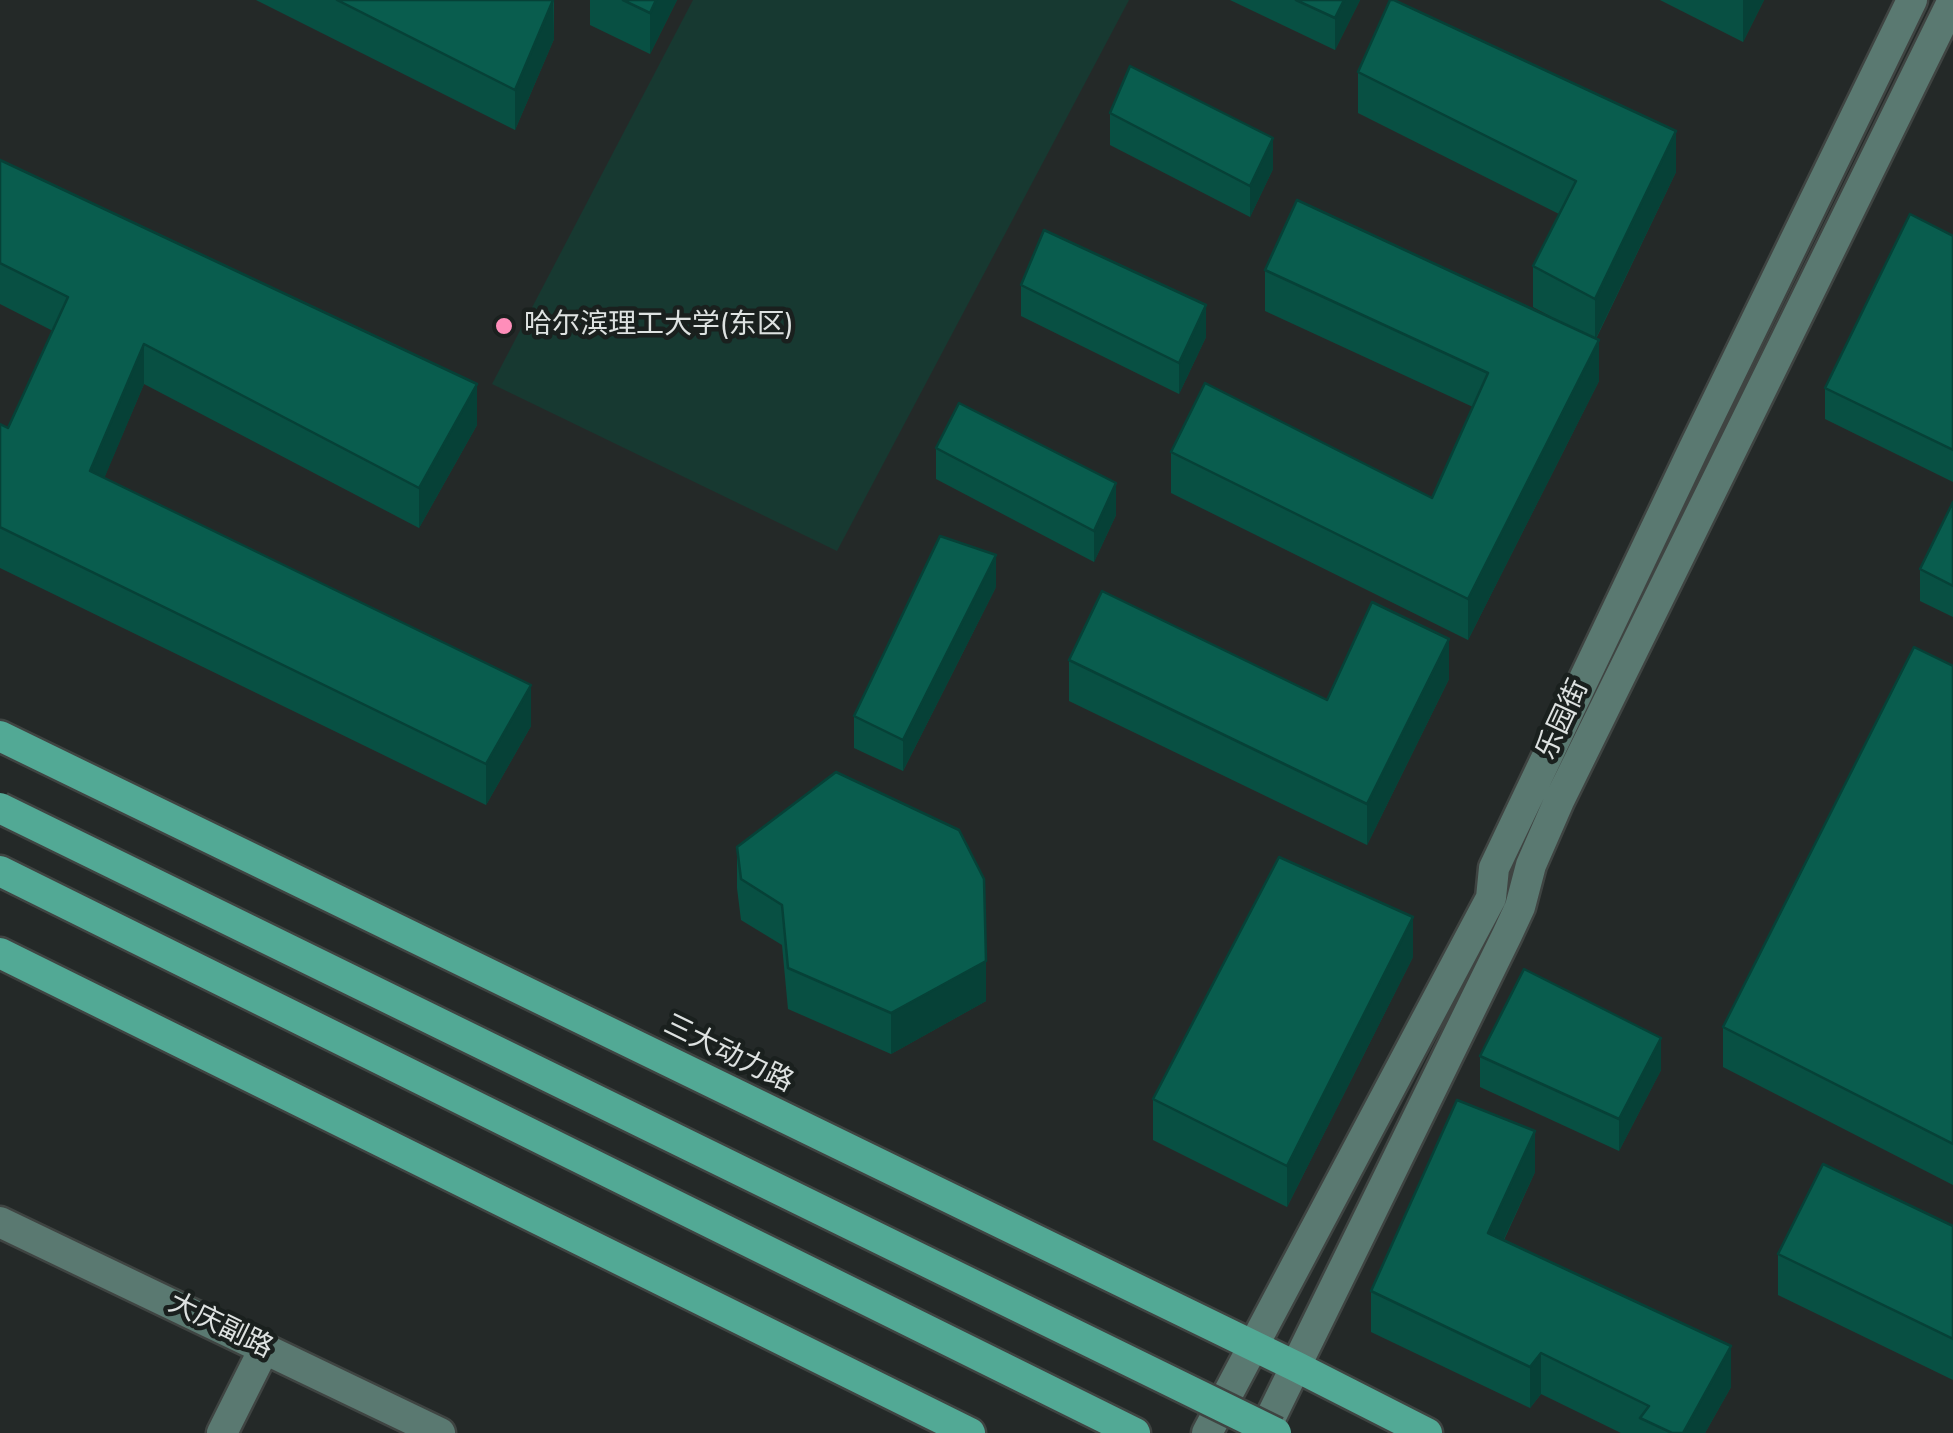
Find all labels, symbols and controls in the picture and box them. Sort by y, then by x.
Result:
place label: 哈尔滨理工大学(东区) [524,309,793,343]
marker: 哈尔滨理工大学(东区) [493,315,515,337]
street label: 乐园街 [1531,675,1597,765]
street label: 三大动力路 [658,1009,798,1101]
street label: 大庆副路 [162,1287,278,1367]

